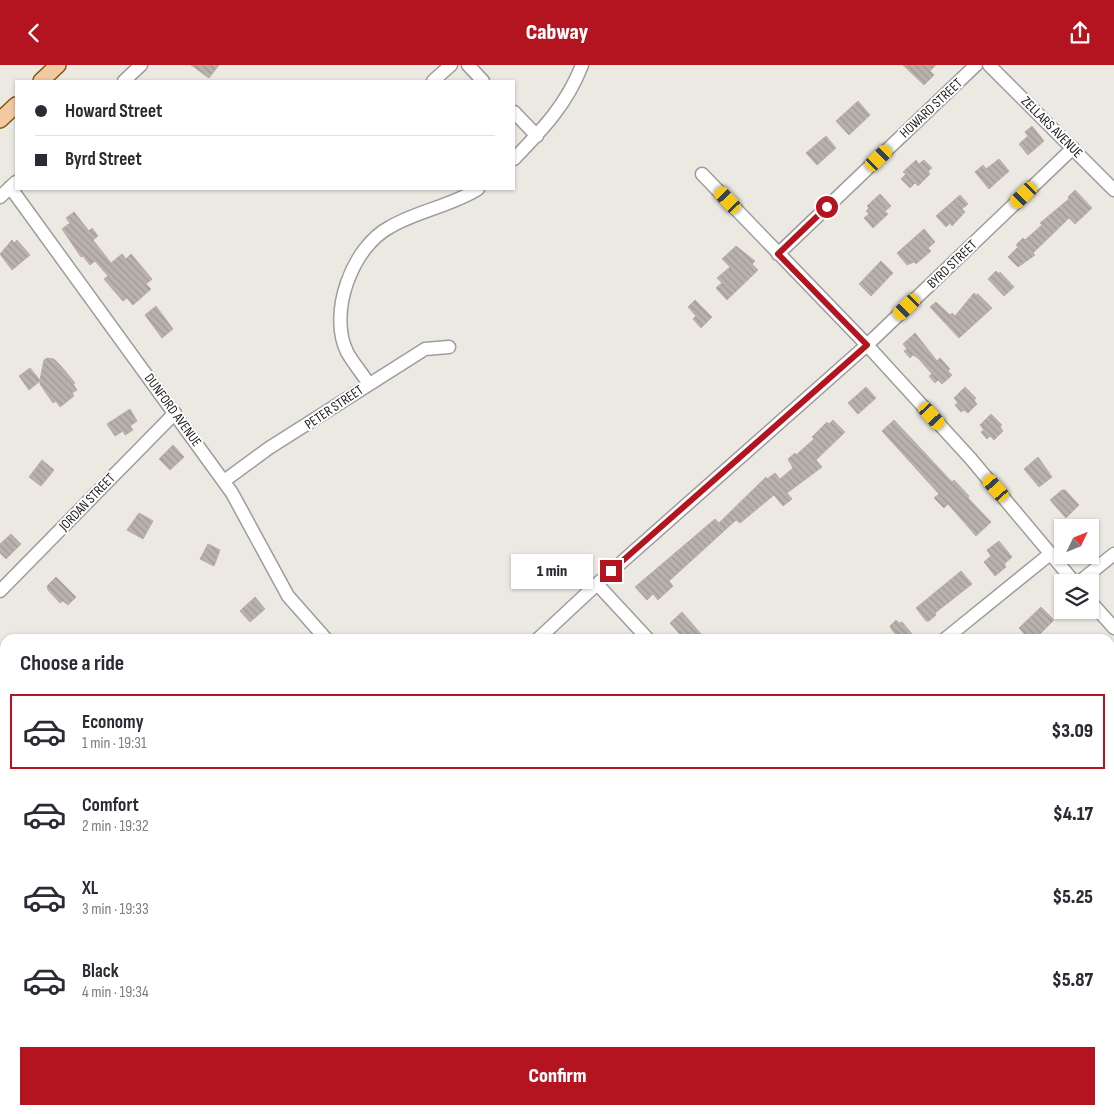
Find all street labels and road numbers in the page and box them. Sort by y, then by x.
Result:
street label: HOWARD STREET [896,74,966,141]
street label: ZELLARS AVENUE [1018,93,1087,162]
street label: BYRD STREET [924,236,981,292]
street label: DUNFORD AVENUE [141,370,205,450]
street label: PETER STREET [301,381,367,433]
street label: JORDAN STREET [55,469,119,535]

